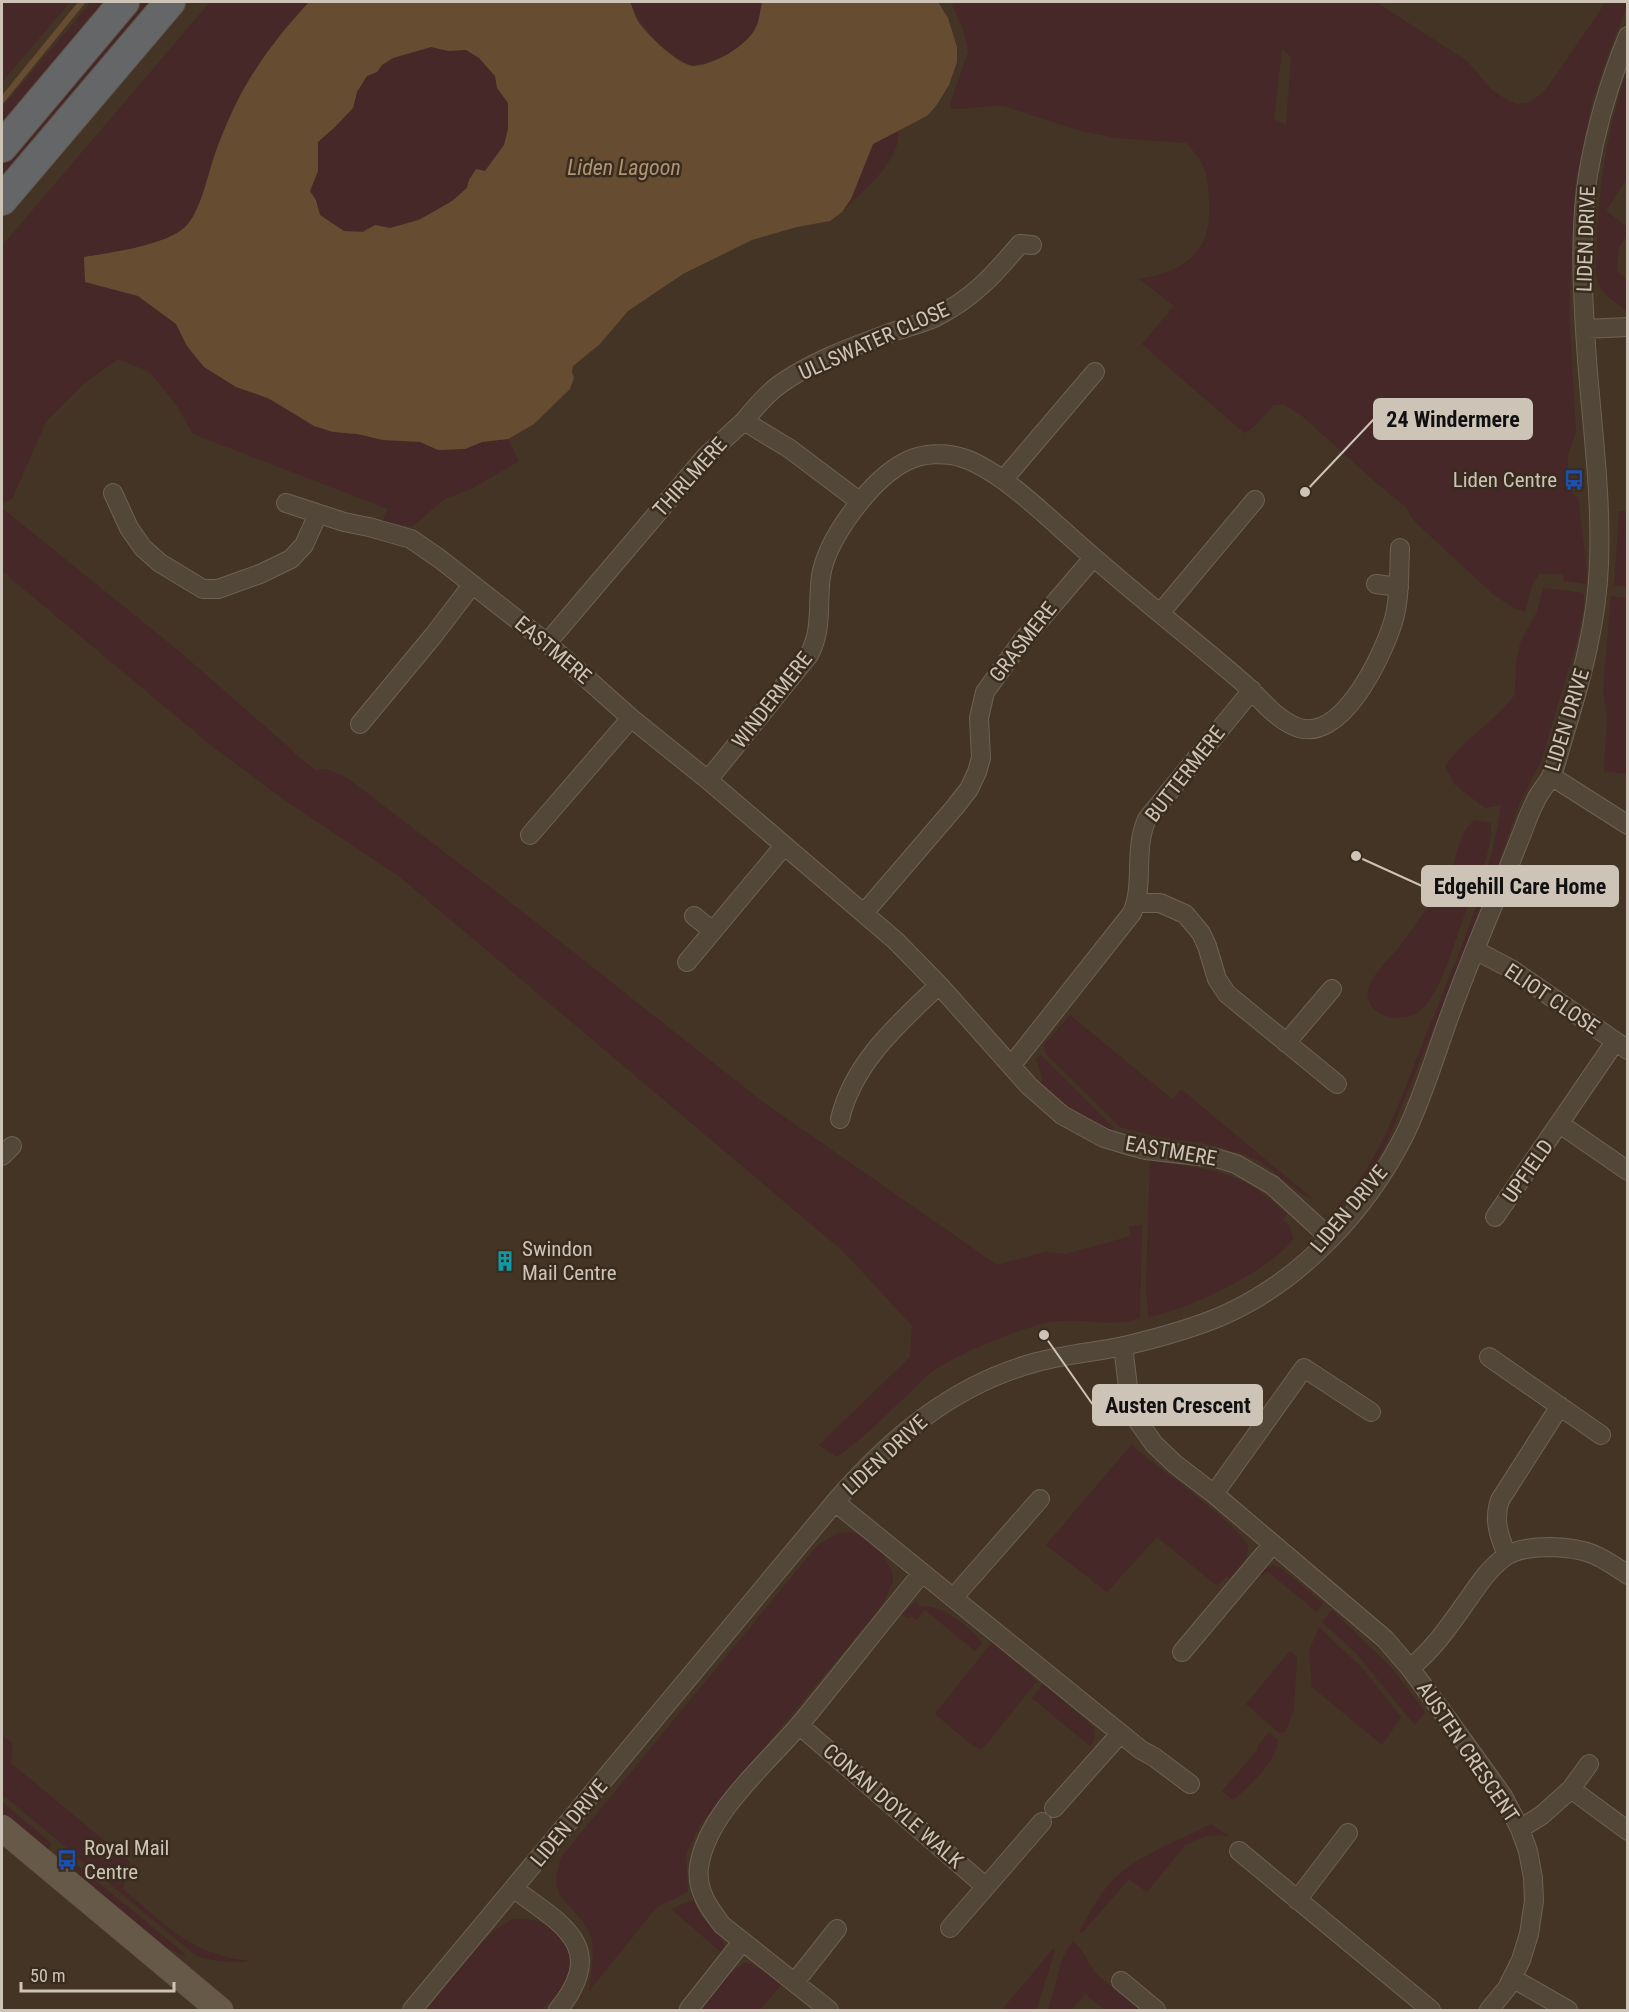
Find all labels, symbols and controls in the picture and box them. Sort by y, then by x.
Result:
water label: Liden Lagoon [567,155,681,180]
street label: LIDEN DRIVE [1572,186,1600,292]
street label: ULLSWATER CLOSE [795,297,953,385]
callout: 24 Windermere [1374,399,1532,439]
text: 24 Windermere [1386,407,1520,432]
street label: THIRLMERE [648,432,732,522]
place label: Liden Centre [1453,468,1557,492]
bus stop icon: Liden Centre [1562,468,1586,492]
street label: GRASMERE [984,597,1062,687]
street label: EASTMERE [510,611,596,689]
street label: WINDERMERE [727,647,817,753]
street label: LIDEN DRIVE [1540,666,1594,774]
street label: BUTTERMERE [1140,721,1230,827]
callout: Edgehill Care Home [1422,866,1618,906]
text: Edgehill Care Home [1434,874,1606,899]
street label: ELIOT CLOSE [1500,959,1604,1039]
street label: EASTMERE [1123,1131,1219,1171]
street label: UPFIELD [1498,1135,1558,1207]
street label: LIDEN DRIVE [1306,1161,1392,1257]
place label: Swindon Mail Centre [522,1237,617,1285]
building icon: Swindon Mail Centre [493,1249,517,1273]
callout: Austen Crescent [1093,1385,1262,1425]
text: Austen Crescent [1105,1393,1251,1418]
street label: LIDEN DRIVE [838,1410,932,1500]
street label: AUSTEN CRESCENT [1412,1677,1524,1827]
street label: CONAN DOYLE WALK [818,1739,968,1874]
street label: LIDEN DRIVE [526,1775,612,1871]
place label: Royal Mail Centre [84,1836,169,1884]
bus stop icon: Royal Mail Centre [55,1848,79,1872]
scale bar [21,1955,174,1993]
text: 50 m [30,1965,65,1986]

